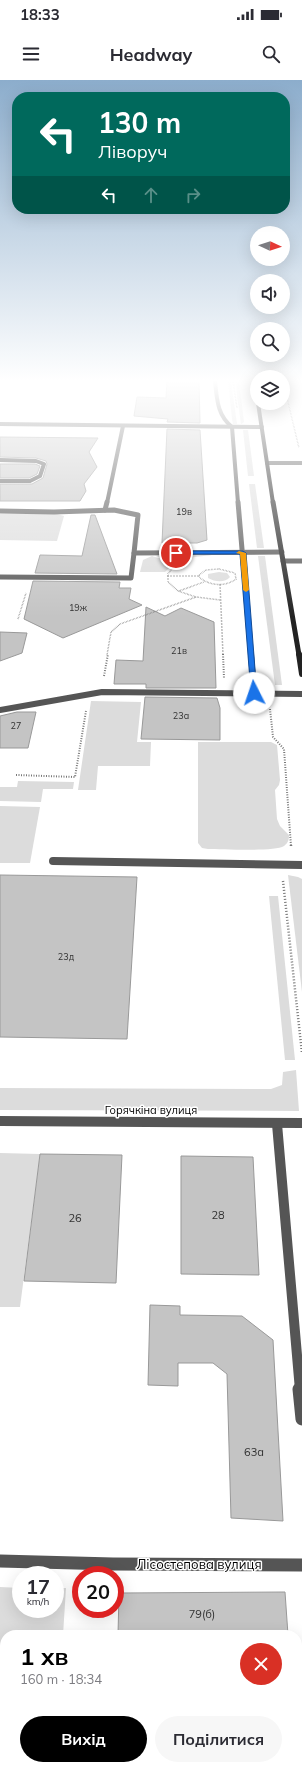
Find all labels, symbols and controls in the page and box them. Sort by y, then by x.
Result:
text: 18:33 [20,5,60,24]
icon: menu [20,43,42,65]
text: Headway [110,43,192,66]
icon: search [260,43,282,65]
text: 130 m [98,105,181,140]
icon: left [32,108,84,160]
text: Ліворуч [98,140,167,163]
icon: left [98,184,120,206]
icon: ahead [140,184,162,206]
icon: right [182,184,204,206]
north arrow [250,226,290,266]
map controls [250,226,290,410]
button: sound [250,274,290,314]
button: search [250,322,290,362]
button: layers [250,370,290,410]
house number: 19в [176,506,192,517]
pin [159,536,193,570]
icon: arrive [165,542,187,564]
house number: 19ж [69,602,88,613]
house number: 21в [171,645,187,656]
position arrow [233,672,275,714]
house number: 23а [173,710,189,721]
house number: 27 [11,720,21,731]
house number: 23д [58,951,75,962]
street label: Горячкіна вулиця [105,1103,197,1117]
house number: 28 [211,1208,225,1222]
house number: 26 [68,1211,82,1225]
house number: 63а [244,1445,264,1459]
street label: Лісостепова вулиця [136,1556,262,1572]
speed limit sign: 20 [72,1566,124,1618]
text: 17 [26,1574,50,1599]
text: km/h [27,1595,49,1608]
house number: 79(б) [189,1607,215,1621]
text: 1 хв [20,1641,68,1671]
button: close [240,1643,282,1685]
text: 160 m · 18:34 [20,1671,102,1687]
button: Вихід [20,1716,147,1762]
button: Поділитися [155,1716,282,1762]

